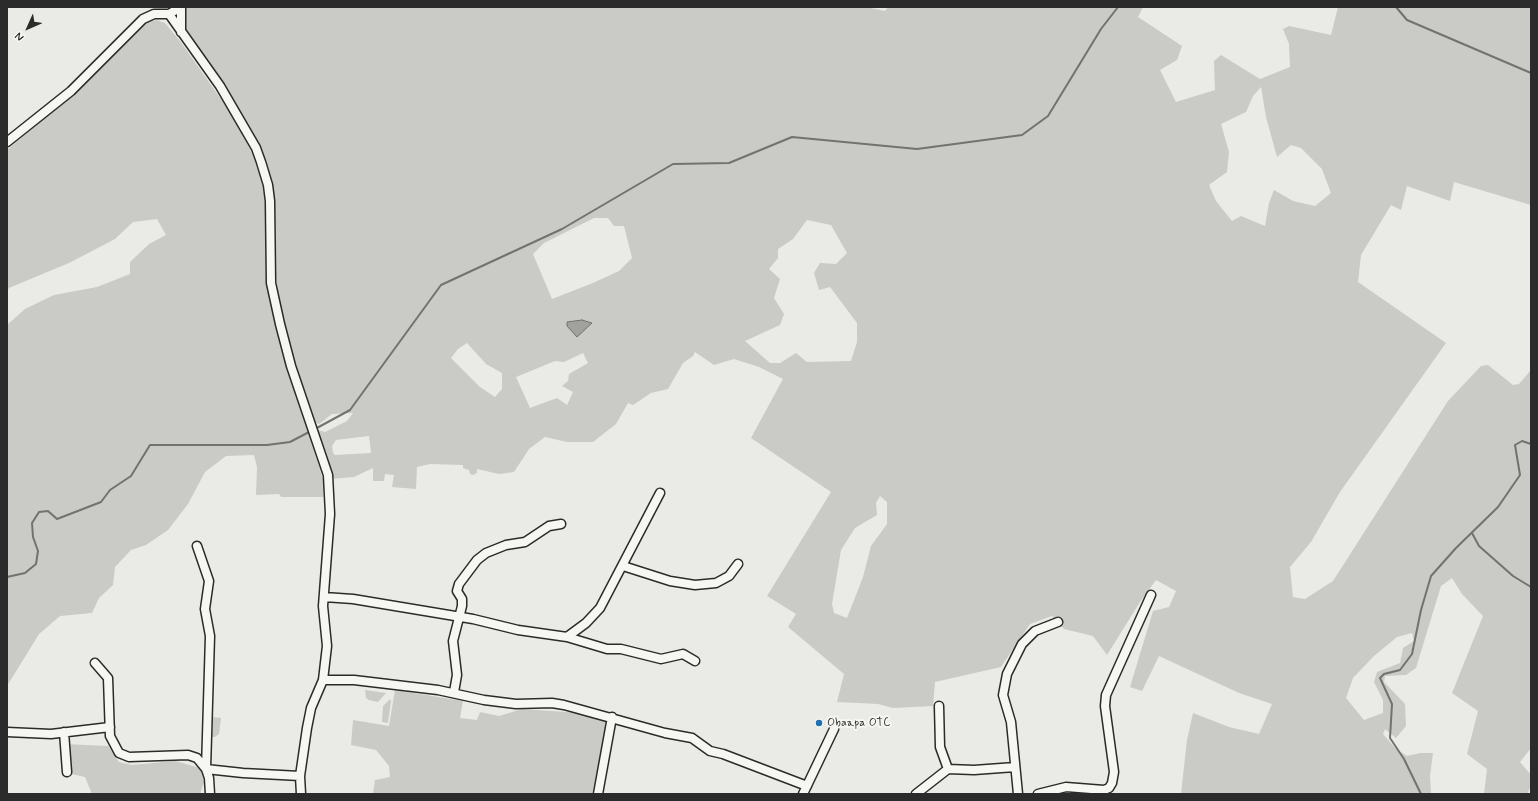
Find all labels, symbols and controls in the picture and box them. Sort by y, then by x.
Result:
north arrow [8,8,48,48]
text: N [12,29,27,44]
place label: Obaapa OTC [827,716,890,730]
marker: Obaapa OTC [814,718,824,728]

